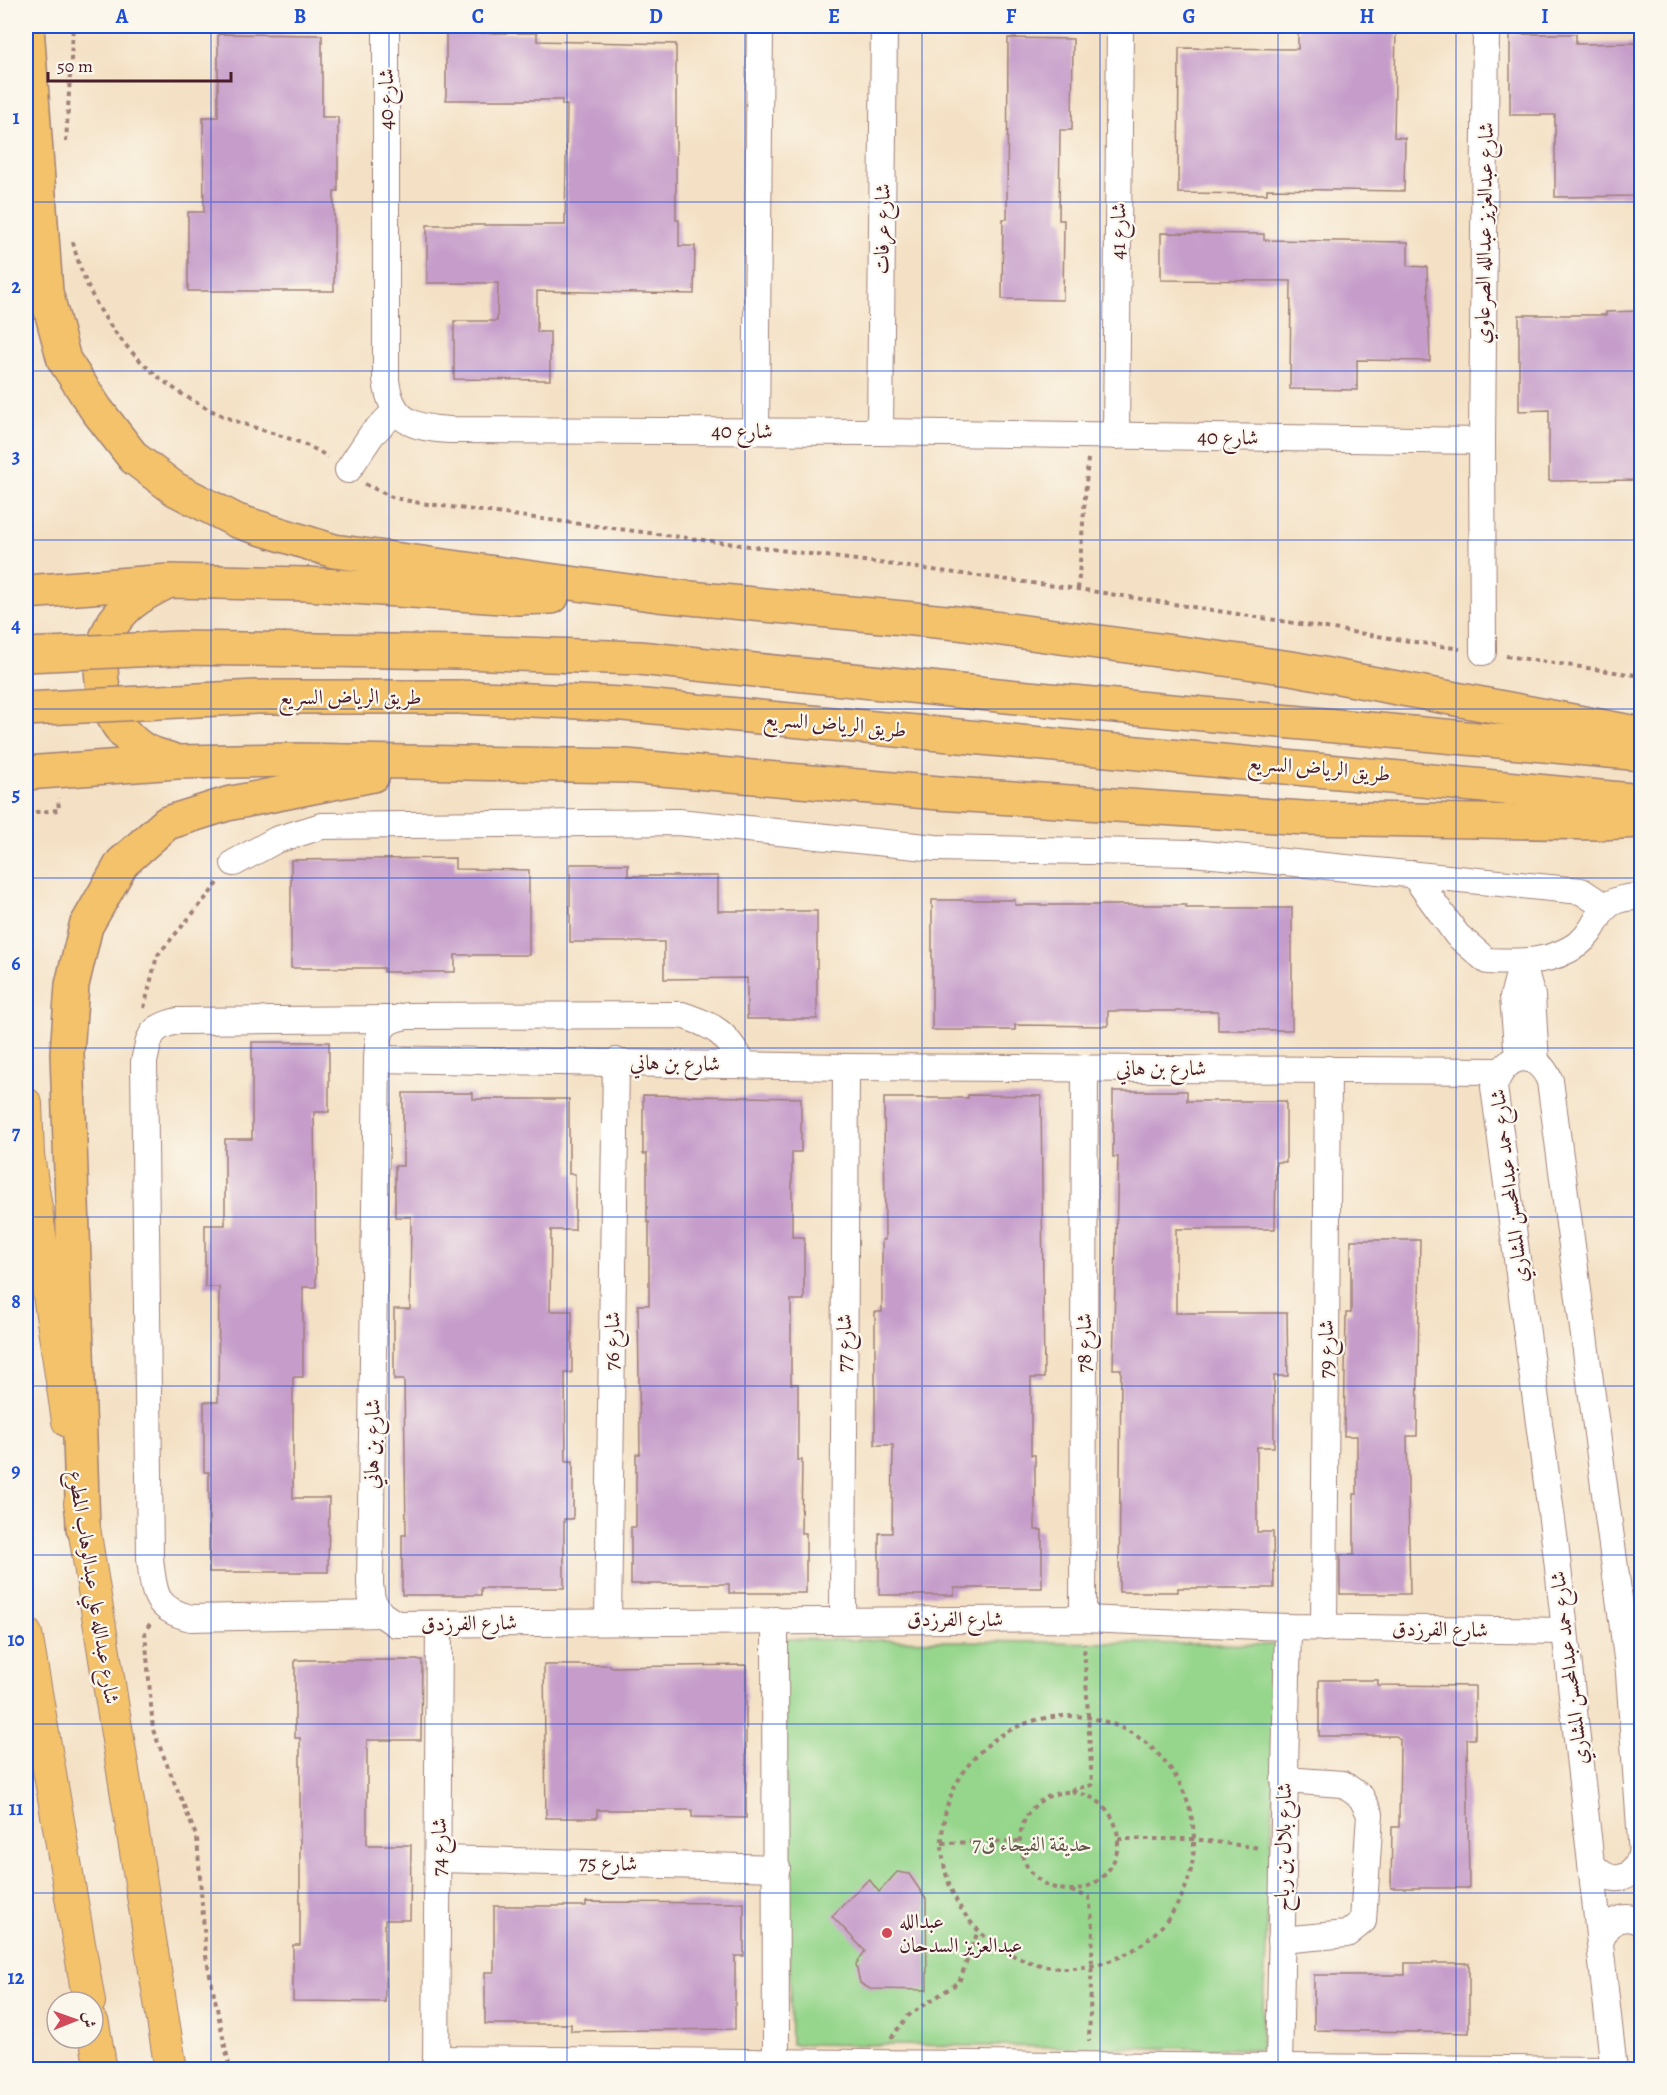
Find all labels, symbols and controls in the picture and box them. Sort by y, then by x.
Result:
text: A [115,3,129,30]
text: B [294,3,306,30]
text: C [472,3,484,30]
text: D [649,3,663,30]
text: E [828,3,840,30]
text: F [1006,3,1017,30]
text: G [1182,3,1196,30]
text: H [1360,3,1375,30]
text: I [1541,3,1549,30]
scale bar [48,45,231,83]
text: 50 m [57,54,93,78]
street label: شارع 40 [372,68,404,130]
text: 1 [12,104,20,131]
street label: شارع عبدالعزيز عبدالله الصرعاوي [1468,122,1504,344]
street label: شارع عرفات [867,183,901,275]
street label: شارع 41 [1104,202,1136,260]
text: 2 [11,273,21,300]
street label: شارع 40 [711,417,773,449]
street label: شارع 40 [1197,422,1259,456]
text: 3 [12,443,20,470]
text: 4 [11,612,21,639]
street label: طريق الرياض السريع [278,683,422,716]
street label: طريق الرياض السريع [762,704,908,749]
street label: طريق الرياض السريع [1246,748,1392,793]
text: 5 [12,781,20,808]
text: 6 [11,950,21,977]
street label: شارع بن هاني [630,1048,720,1082]
street label: شارع بن هاني [1116,1054,1206,1086]
street label: شارع حمد عبدالمحسن المشاري [1483,1087,1539,1285]
text: 7 [12,1119,21,1146]
text: 8 [11,1288,21,1315]
street label: شارع 76 [597,1311,631,1371]
street label: شارع 78 [1070,1313,1102,1373]
street label: شارع 77 [830,1314,862,1372]
street label: شارع 79 [1312,1320,1344,1379]
street label: شارع بن هاني [357,1399,391,1489]
text: 9 [11,1457,21,1484]
street label: شارع عبدالله علي عبدالوهاب المطوع [56,1468,126,1707]
street label: شارع حمد عبدالمحسن المشاري [1543,1569,1599,1767]
street label: شارع الفرزدق [907,1605,1003,1637]
street label: شارع الفرزدق [421,1608,517,1642]
street label: شارع الفرزدق [1392,1614,1488,1648]
text: 10 [7,1626,25,1653]
street label: شارع بلال بن رباح [1268,1782,1303,1912]
text: 11 [9,1795,23,1822]
street label: شارع 74 [425,1818,457,1876]
park label: حديقة الفيحاء ق7 [972,1830,1092,1858]
street label: شارع 75 [578,1848,637,1882]
place label: عبدالله عبدالعزيز السدحان [899,1907,1023,1959]
marker: عبدالله عبدالعزيز السدحان [880,1926,894,1940]
text: 12 [8,1964,25,1991]
north arrow [45,1990,105,2050]
text: ش [78,2012,100,2028]

